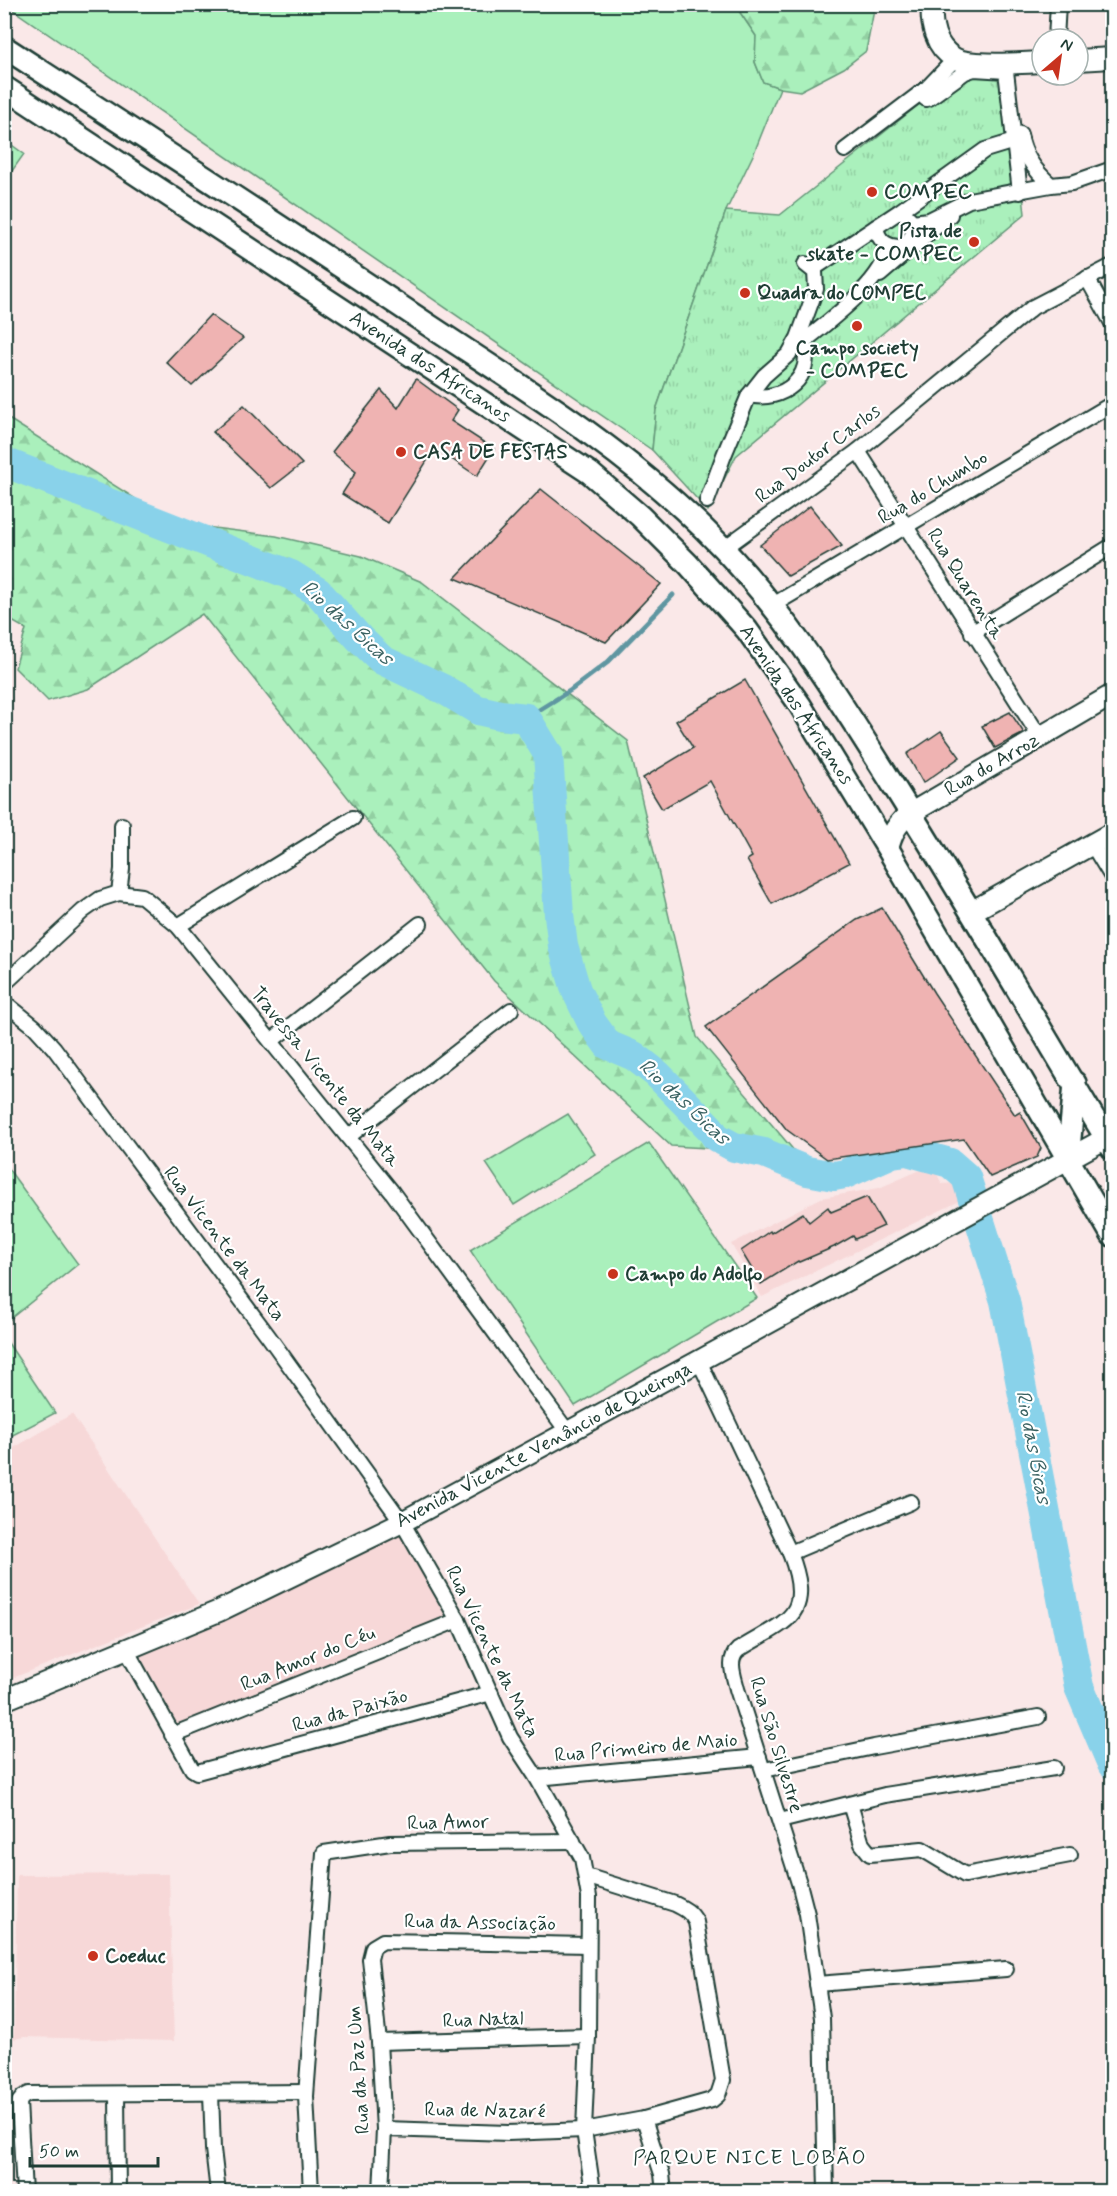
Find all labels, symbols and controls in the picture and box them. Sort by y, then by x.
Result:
north arrow [1030,27,1090,87]
text: N [1057,33,1076,57]
place label: COMPEC [884,179,973,206]
marker: COMPEC [865,185,879,199]
place label: Pista de skate - COMPEC [805,218,963,268]
marker: Pista de skate - COMPEC [967,235,981,249]
place label: Quadra do COMPEC [757,280,926,307]
marker: Quadra do COMPEC [738,286,752,300]
street label: Avenida dos Africanos [344,305,516,430]
marker: Campo society - COMPEC [850,319,864,333]
place label: Campo society - COMPEC [795,335,919,385]
street label: Rua Doutor Carlos [750,398,886,510]
place label: CASA DE FESTAS [413,439,568,466]
marker: CASA DE FESTAS [394,445,408,459]
street label: Rua do Chumbo [873,445,993,531]
street label: Rua Quarenta [920,523,1011,646]
water label: Rio das Bicas [295,574,401,674]
street label: Avenida dos Africanos [732,620,860,791]
street label: Rua do Arroz [940,727,1045,803]
street label: Travessa Vicente da Mata [244,981,407,1174]
water label: Rio das Bicas [632,1053,738,1153]
street label: Rua Vicente da Mata [157,1161,291,1327]
place label: Campo do Adolfo [625,1261,763,1290]
marker: Campo do Adolfo [606,1267,620,1281]
street label: Avenida Vicente Venâncio de Queiroga [391,1355,697,1535]
water label: Rio das Bicas [1008,1388,1058,1509]
street label: Rua Vicente da Mata [439,1562,545,1742]
street label: Rua Amor do Céu [237,1620,379,1698]
street label: Rua São Silvestre [742,1674,810,1817]
street label: Rua da Paixão [289,1683,411,1739]
street label: Rua Primeiro de Maio [553,1727,739,1769]
street label: Rua Amor [407,1809,490,1837]
street label: Rua da Associação [404,1908,556,1938]
place label: Coeduc [105,1943,166,1970]
marker: Coeduc [86,1949,100,1963]
street label: Rua da Paz Um [341,2005,377,2135]
street label: Rua Natal [442,2005,524,2035]
street label: Rua de Nazaré [424,2096,546,2126]
scale bar [30,2130,158,2168]
text: 50 m [39,2140,79,2164]
district label: PARQUE NICE LOBÃO [633,2144,867,2172]

